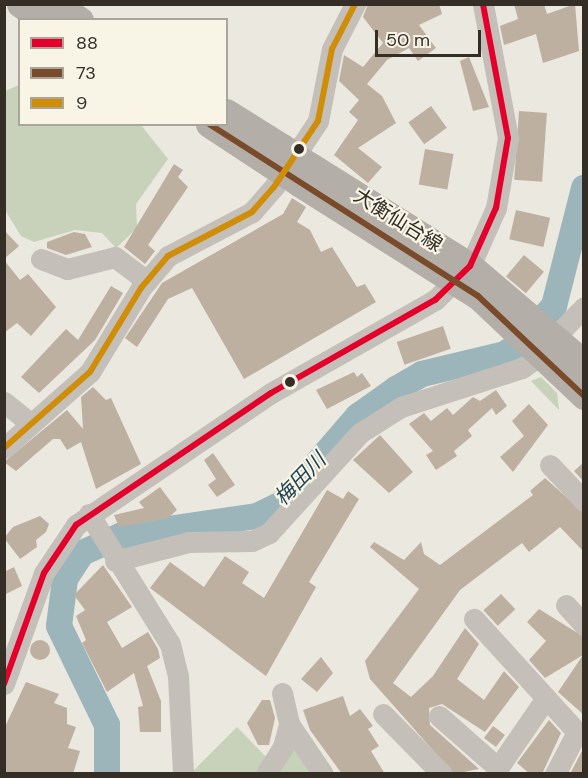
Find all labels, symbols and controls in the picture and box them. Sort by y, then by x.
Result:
legend [18,18,228,126]
scale bar [378,18,484,56]
text: 50 m [386,28,430,52]
text: 88 [76,31,98,55]
text: 73 [76,61,96,85]
text: 9 [76,91,87,115]
unlabelled marker [293,143,305,155]
street label: 大衡仙台線 [349,183,447,257]
unlabelled marker [284,376,296,388]
water label: 梅田川 [269,448,331,510]

